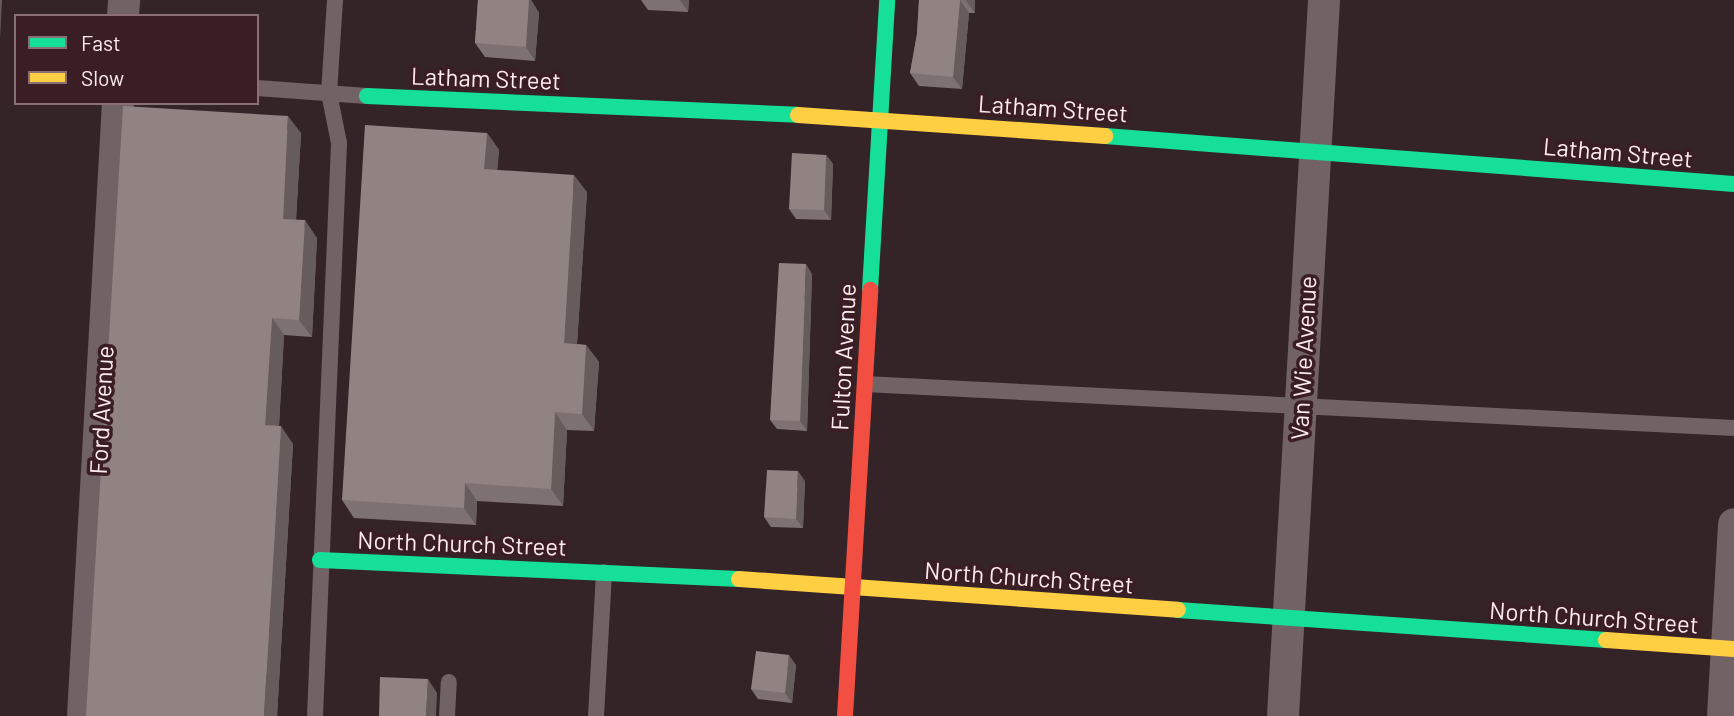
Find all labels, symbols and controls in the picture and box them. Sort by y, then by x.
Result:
legend [14,14,259,105]
text: Fast [81,30,121,55]
street label: Latham Street [411,61,561,95]
text: Slow [81,65,124,90]
street label: Latham Street [977,88,1129,128]
street label: Latham Street [1542,131,1694,173]
street label: Van Wie Avenue [1284,275,1322,441]
street label: Fulton Avenue [825,283,861,431]
street label: Ford Avenue [83,345,119,475]
street label: North Church Street [357,525,567,561]
street label: North Church Street [923,555,1135,599]
street label: North Church Street [1488,595,1700,639]

